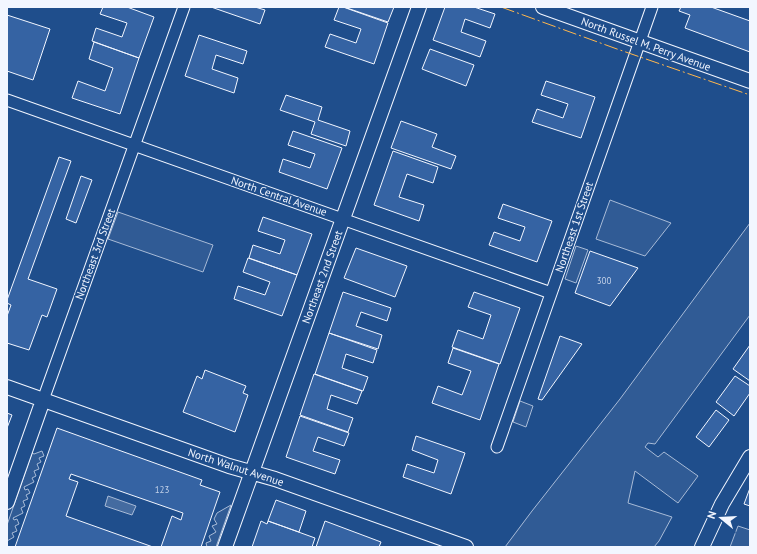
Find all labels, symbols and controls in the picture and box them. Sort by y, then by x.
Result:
street label: North Russel M. Perry Avenue [579,14,713,74]
street label: North Central Avenue [229,173,329,219]
street label: Northeast 1st Street [552,180,596,274]
street label: Northeast 3rd Street [72,206,118,302]
street label: Northeast 2nd Street [299,228,345,326]
house number: 300 [597,275,611,286]
street label: North Walnut Avenue [186,445,286,489]
house number: 123 [155,484,169,495]
north arrow [701,498,741,538]
text: N [704,509,719,521]

